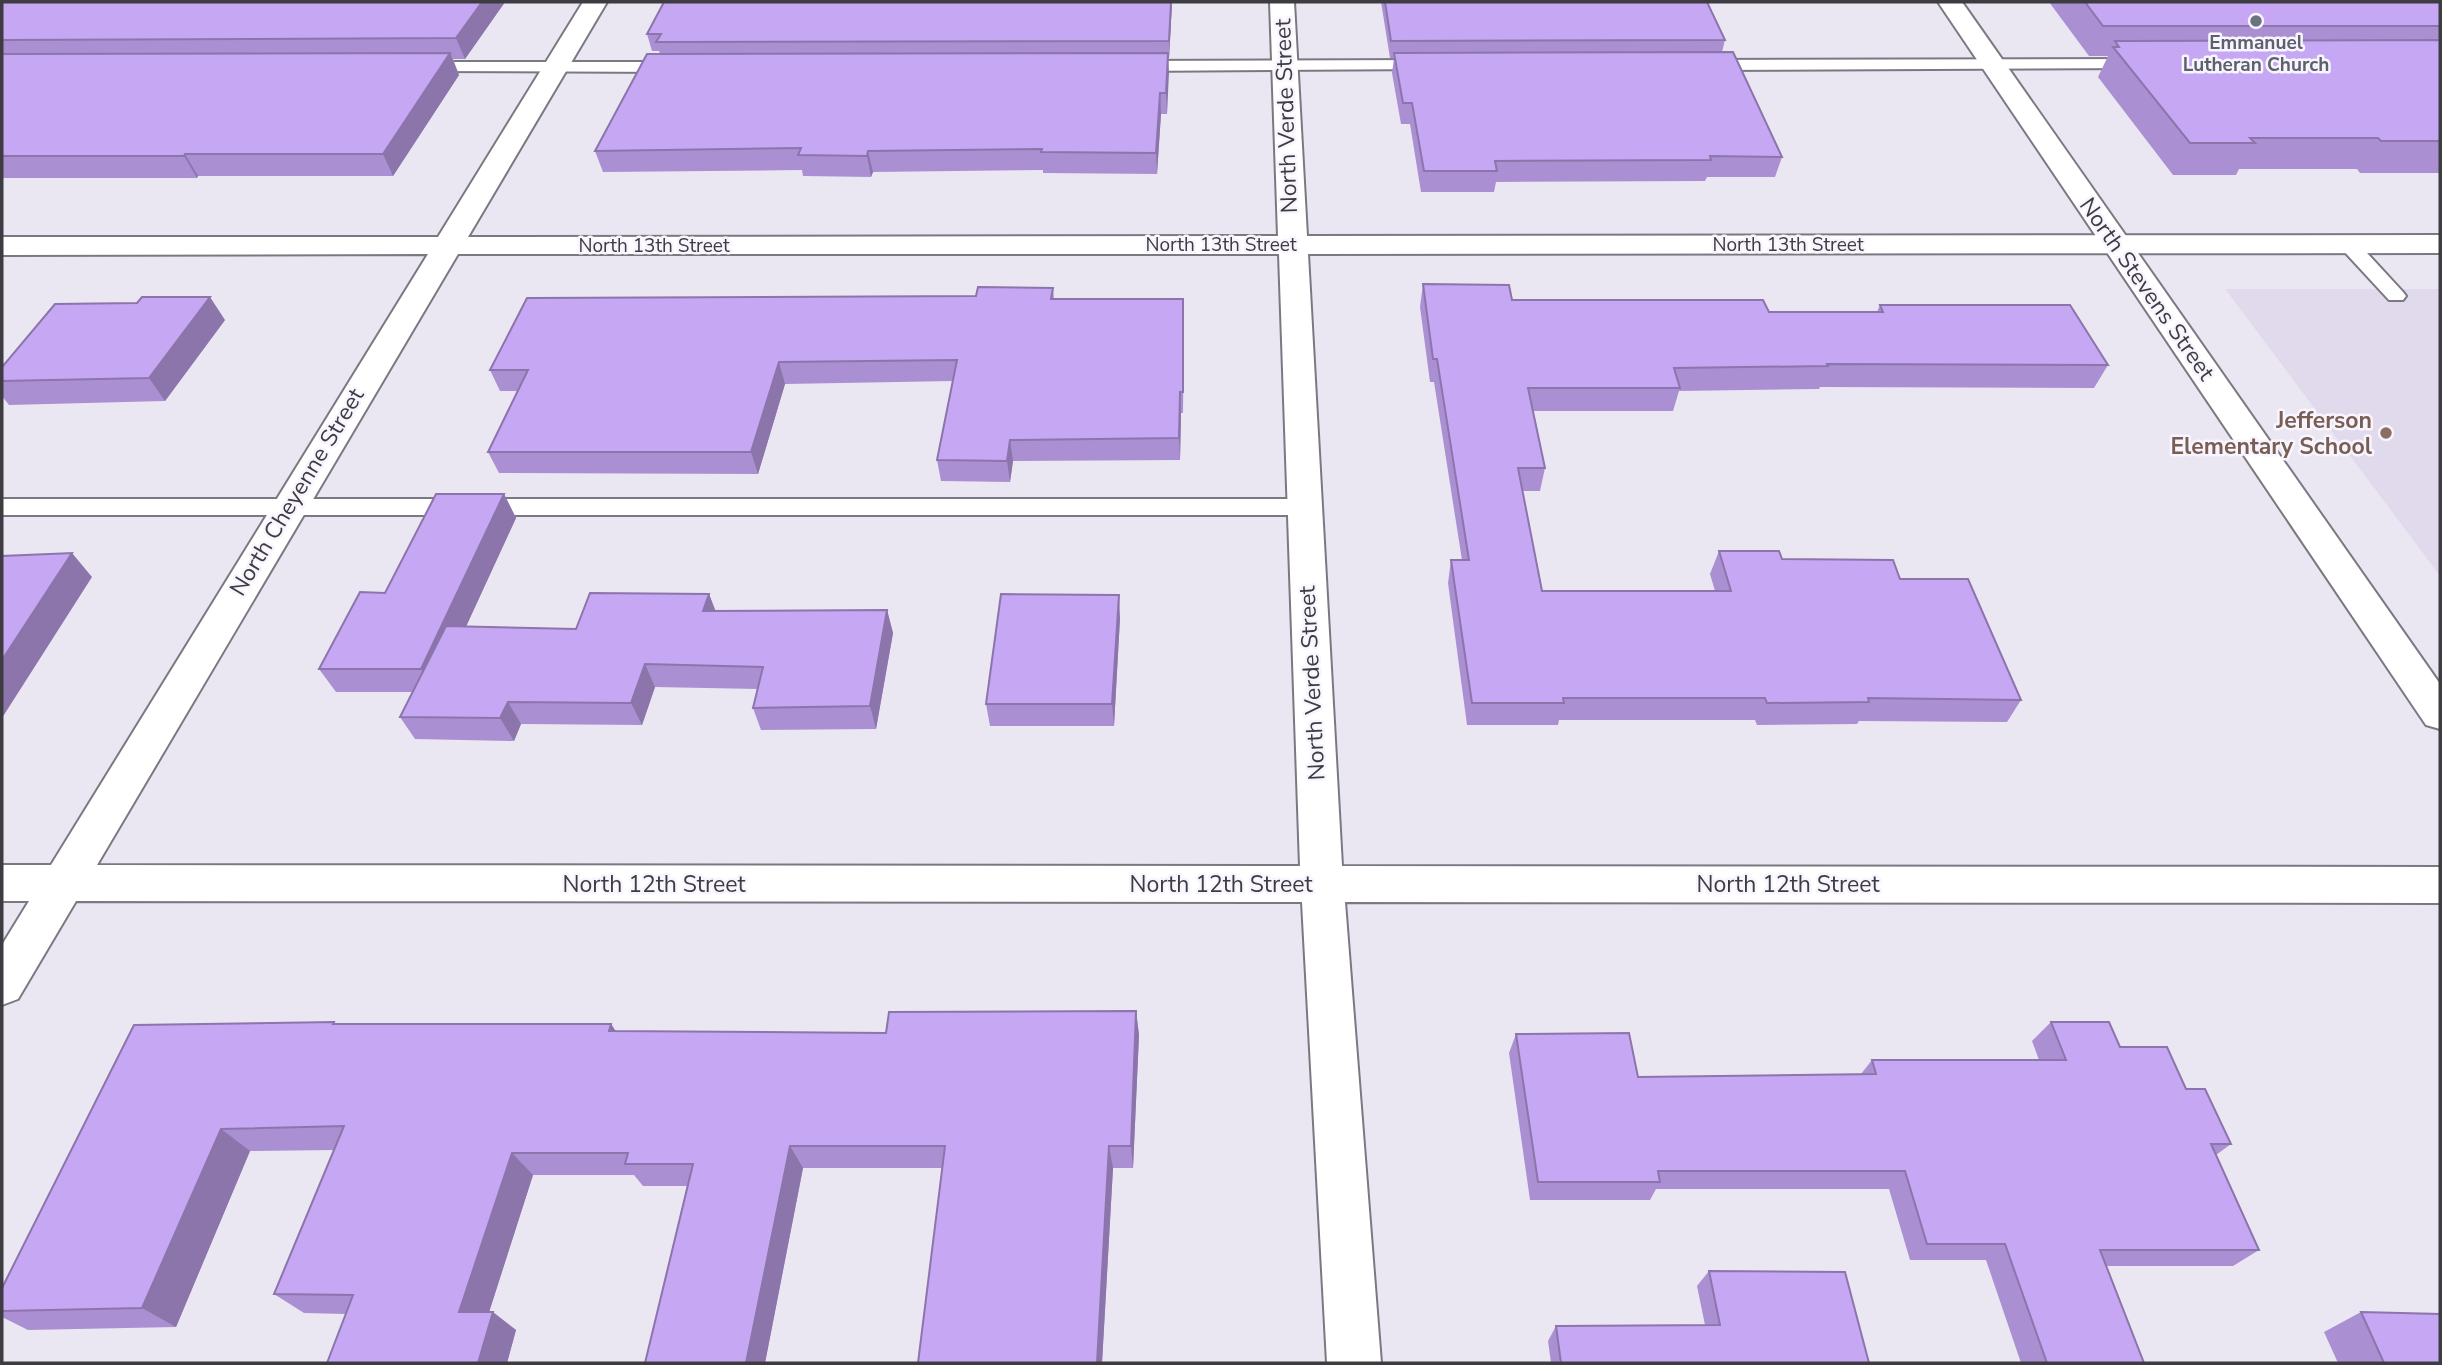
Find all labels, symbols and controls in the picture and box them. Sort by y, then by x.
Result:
marker: Emmanuel Lutheran Church [2248,13,2264,29]
street label: North Verde Street [1267,17,1305,214]
place label: Emmanuel Lutheran Church [2183,30,2329,78]
street label: North Stevens Street [2072,191,2222,387]
street label: North 13th Street [1145,232,1297,258]
street label: North 13th Street [1712,232,1864,258]
street label: North 13th Street [578,233,730,259]
street label: North Cheyenne Street [223,382,372,602]
place label: Jefferson Elementary School [2170,405,2373,462]
marker: Jefferson Elementary School [2378,425,2394,441]
street label: North Verde Street [1291,584,1333,781]
street label: North 12th Street [562,869,746,900]
street label: North 12th Street [1129,869,1313,900]
street label: North 12th Street [1696,869,1880,900]

